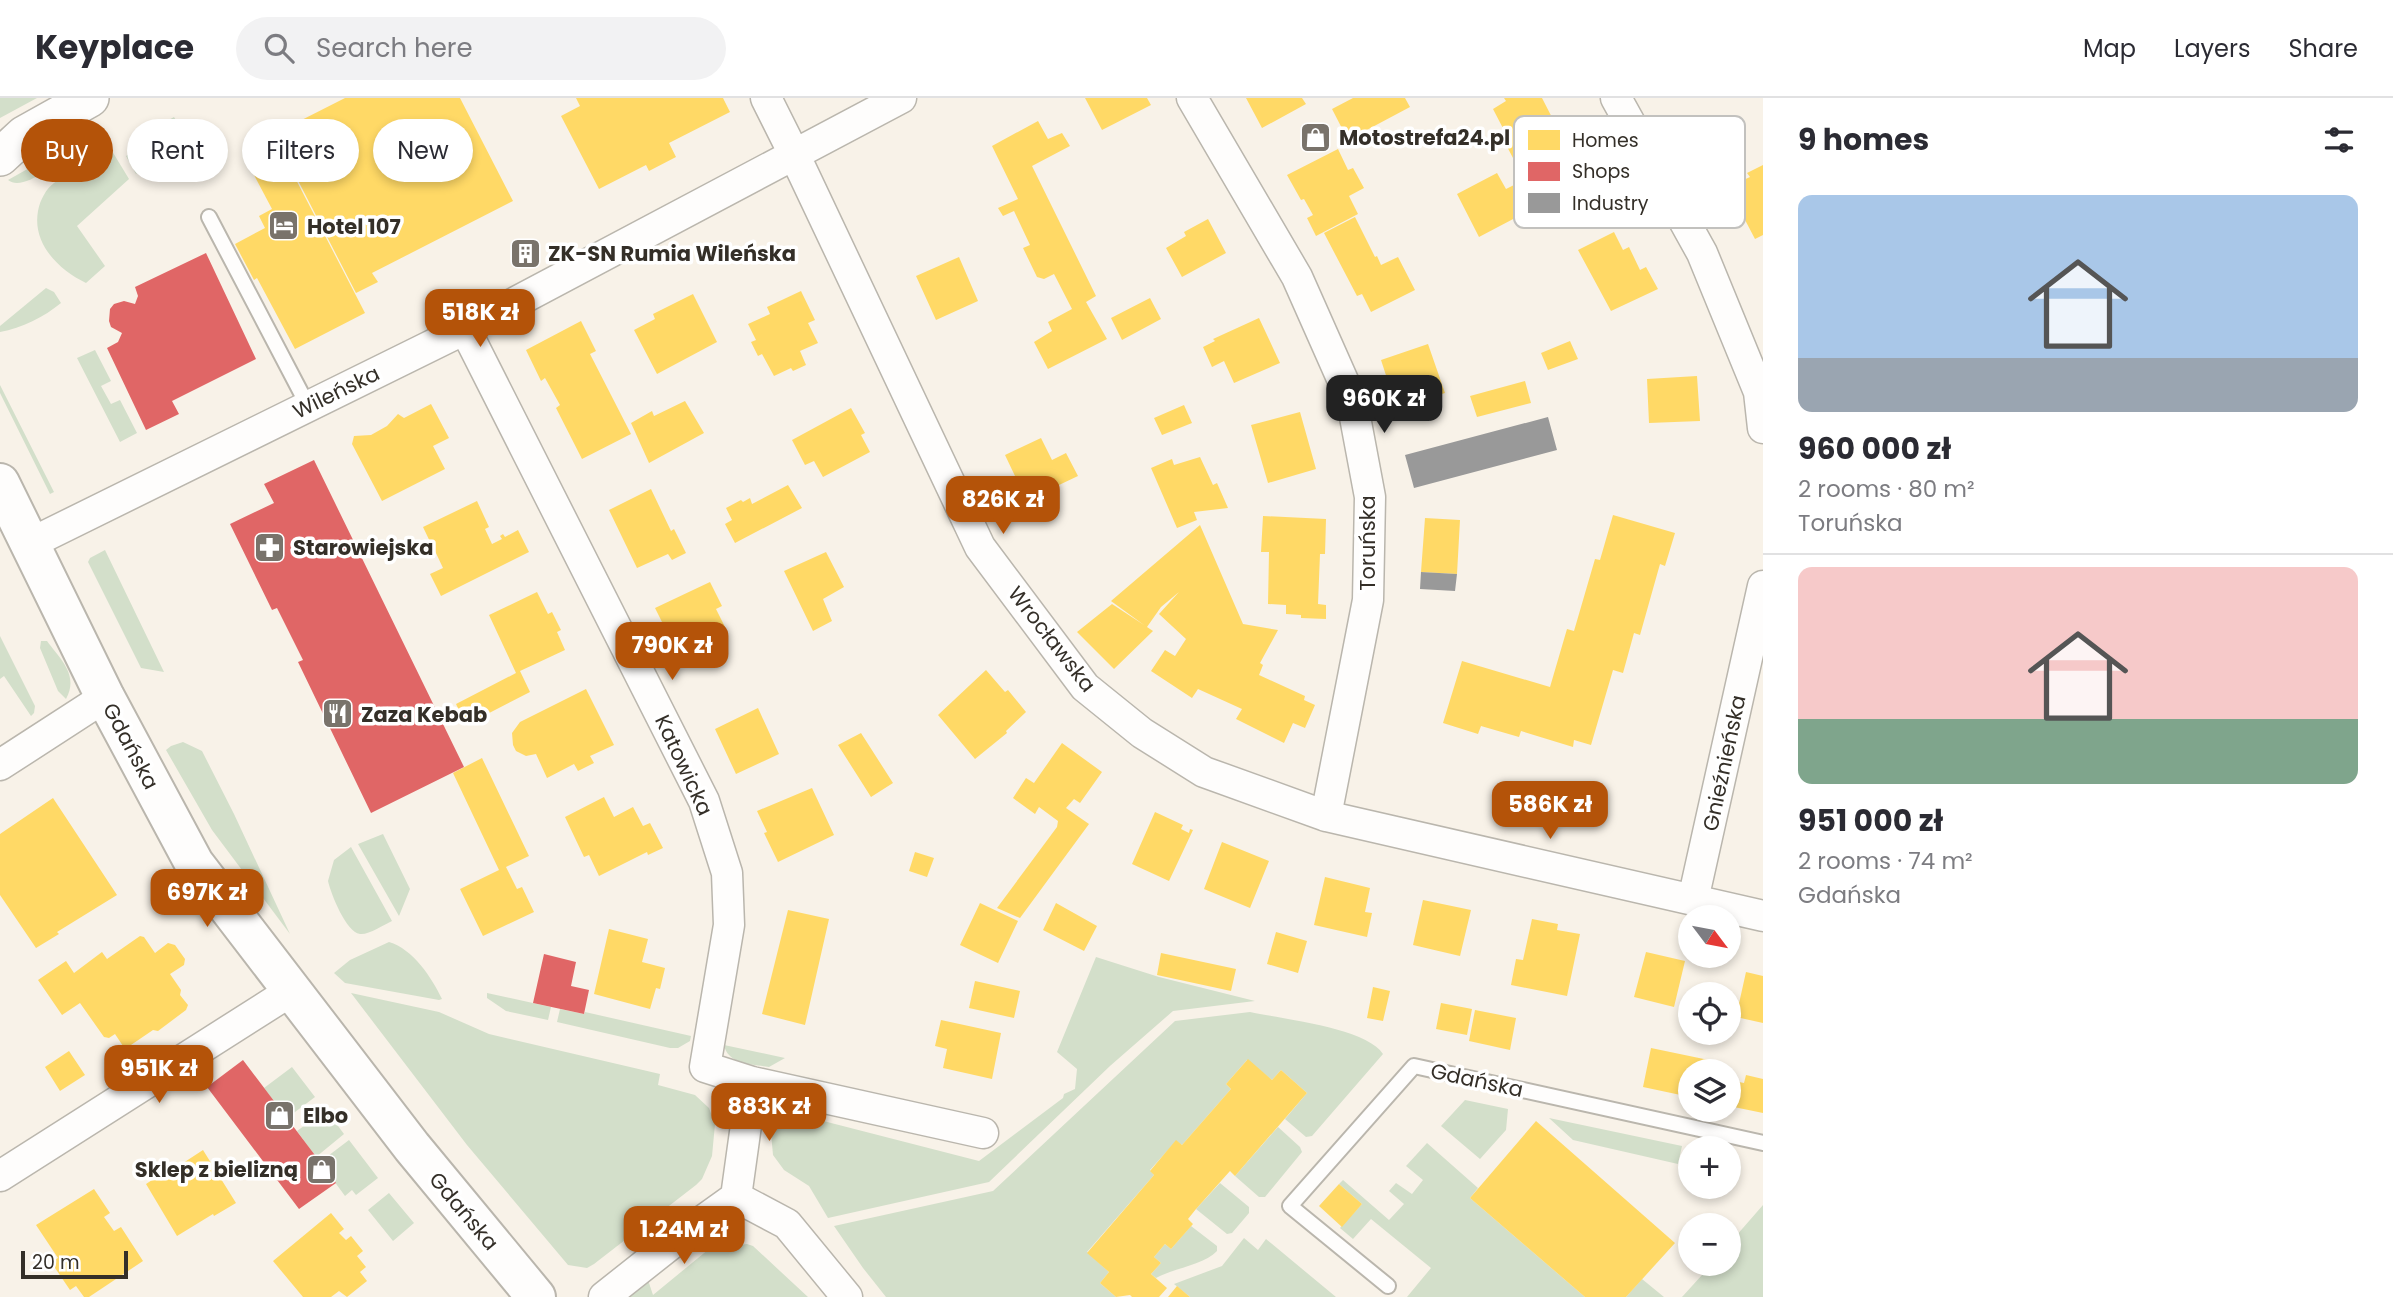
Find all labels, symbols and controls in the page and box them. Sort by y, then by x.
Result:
search box [236,17,726,80]
text: Keyplace [35,24,194,71]
icon: search [260,29,298,67]
text: Search here [316,30,473,66]
text: Map [2083,32,2136,65]
text: Layers [2174,32,2250,65]
text: Share [2288,32,2358,65]
legend [1514,116,1745,228]
text: 9 homes [1798,118,1929,161]
chip: Buy [21,119,113,182]
chip: Rent [127,119,228,182]
chip: Filters [242,119,359,182]
chip: New [373,119,473,182]
shop icon: Motostrefa24.pl [1299,120,1333,154]
icon: filters [2320,121,2358,159]
place label: Motostrefa24.pl [1339,123,1510,152]
text: Homes [1572,127,1639,154]
text: Shops [1572,158,1630,185]
text: Industry [1572,190,1649,217]
hotel icon: Hotel 107 [267,209,301,243]
place label: Hotel 107 [307,212,401,241]
building icon: ZK-SN Rumia Wileńska [508,236,542,270]
place label: ZK-SN Rumia Wileńska [548,239,796,268]
icon: home [2015,241,2141,367]
pin: 518K zł [415,289,545,349]
text: 518K zł [441,296,519,328]
street label: Wileńska [288,359,384,425]
pin: 960K zł [1319,376,1449,435]
text: 960K zł [1342,382,1426,414]
text: 960 000 zł [1798,427,1951,470]
text: 2 rooms · 80 m² [1798,473,1975,505]
pin: 826K zł [938,476,1068,536]
text: 826K zł [962,483,1044,515]
street label: Toruńska [1353,495,1382,591]
text: Toruńska [1798,507,1903,539]
pharmacy icon: Starowiejska [253,530,287,564]
place label: Starowiejska [293,533,434,562]
street label: Wrocławska [1001,580,1103,698]
icon: home [2015,613,2141,739]
pin: 790K zł [607,622,737,682]
text: 790K zł [631,629,713,661]
street label: Gnieźnieńska [1695,692,1753,834]
restaurant icon: Zaza Kebab [321,697,355,731]
street label: Gdańska [96,698,166,794]
place label: Zaza Kebab [361,700,487,729]
street label: Katowicka [648,710,720,820]
pin: 586K zł [1485,782,1615,841]
text: 586K zł [1508,788,1592,820]
text: 951 000 zł [1798,799,1943,842]
text: 2 rooms · 74 m² [1798,845,1973,877]
pin: 697K zł [142,870,272,929]
text: 697K zł [167,876,247,908]
text: Gdańska [1798,879,1901,911]
north arrow [1678,905,1741,968]
map controls [1678,905,1741,1276]
button: locate [1678,982,1741,1045]
pin: 951K zł [94,1046,224,1105]
text: 951K zł [120,1052,198,1084]
street label: Gdańska [1428,1056,1526,1104]
button: layers [1678,1059,1741,1122]
pin: 883K zł [704,1084,834,1143]
text: 883K zł [727,1090,811,1122]
shop icon: Elbo [263,1098,297,1132]
place label: Elbo [303,1101,348,1130]
button: + [1678,1136,1741,1199]
shop icon: Sklep z bielizną [304,1152,338,1186]
place label: Sklep z bielizną [135,1155,298,1184]
street label: Gdańska [423,1166,505,1256]
pin: 1.24M zł [612,1206,756,1266]
text: 1.24M zł [640,1213,728,1245]
button: − [1678,1213,1741,1276]
scale bar [21,1248,128,1280]
text: 20 m [32,1249,80,1276]

